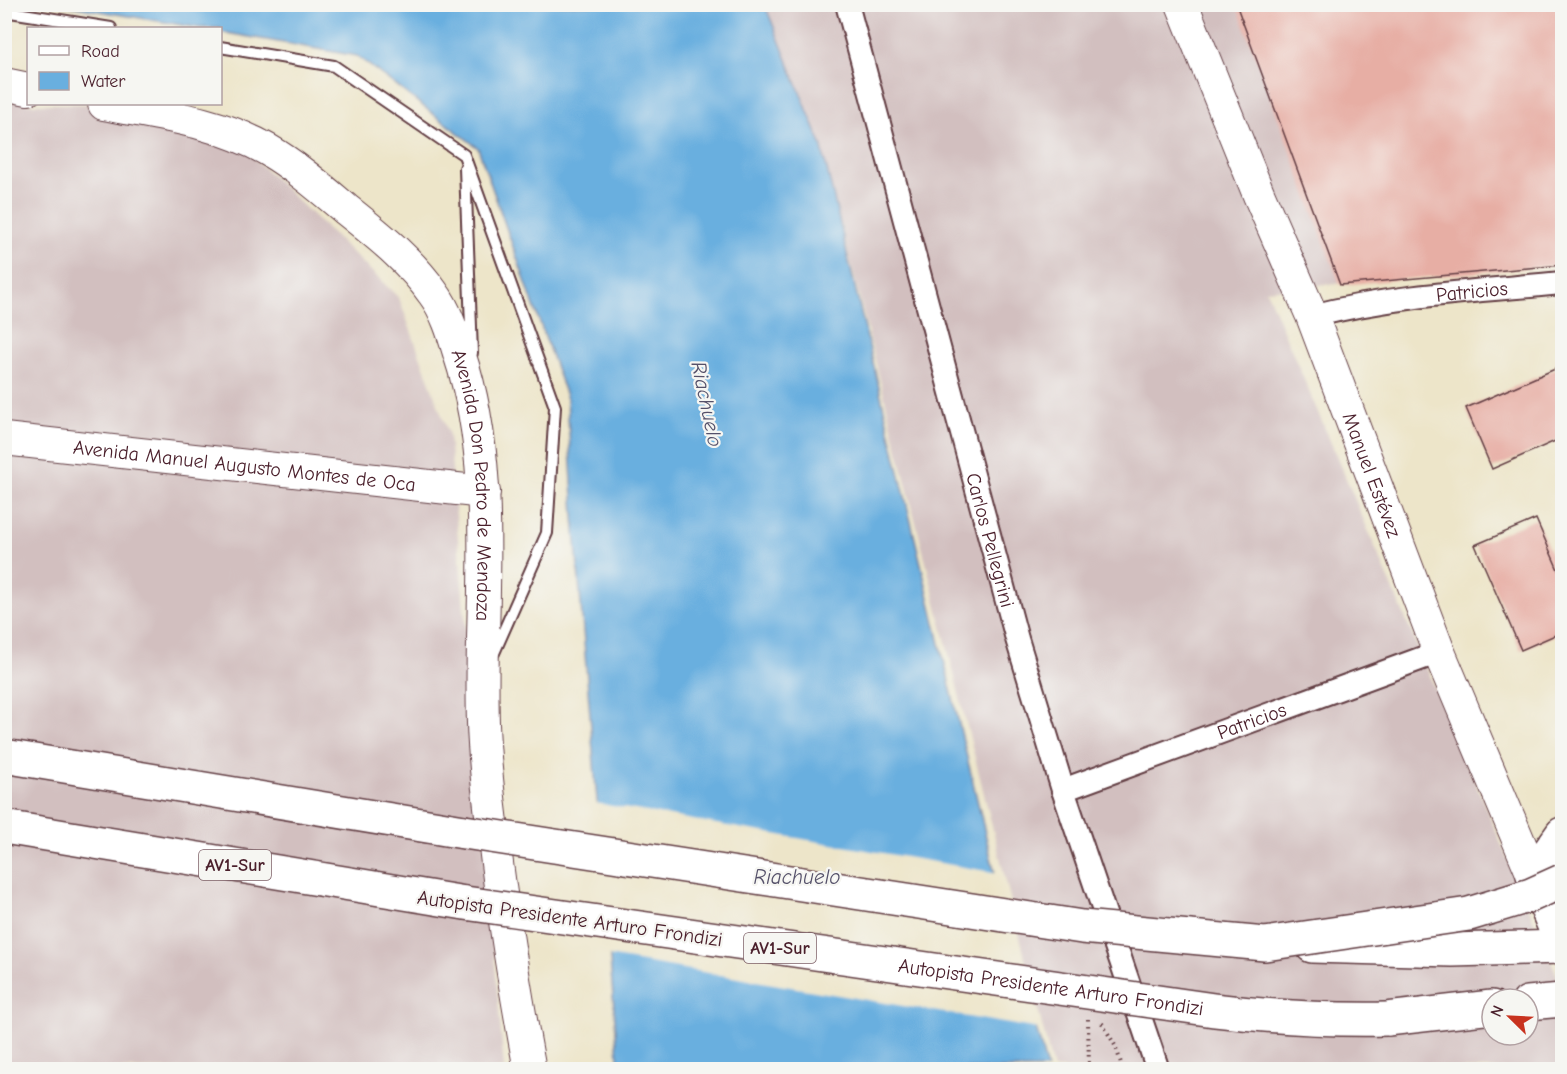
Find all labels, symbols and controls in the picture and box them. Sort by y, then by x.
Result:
legend [27,27,222,105]
text: Road [81,41,120,62]
text: Water [81,71,126,92]
street label: Patricios [1435,277,1509,307]
street label: Avenida Don Pedro de Mendoza [447,347,496,622]
water label: Riachuelo [686,359,728,449]
street label: Manuel Estévez [1338,409,1406,541]
street label: Avenida Manuel Augusto Montes de Oca [72,436,417,496]
street label: Carlos Pellegrini [961,470,1019,610]
street label: Patricios [1214,698,1290,744]
road number: AV1-Sur [199,850,271,880]
water label: Riachuelo [754,865,840,889]
street label: Autopista Presidente Arturo Frondizi [416,886,724,951]
road number: AV1-Sur [744,933,816,963]
street label: Autopista Presidente Arturo Frondizi [897,954,1205,1020]
north arrow [1480,987,1540,1047]
text: N [1487,1003,1508,1020]

